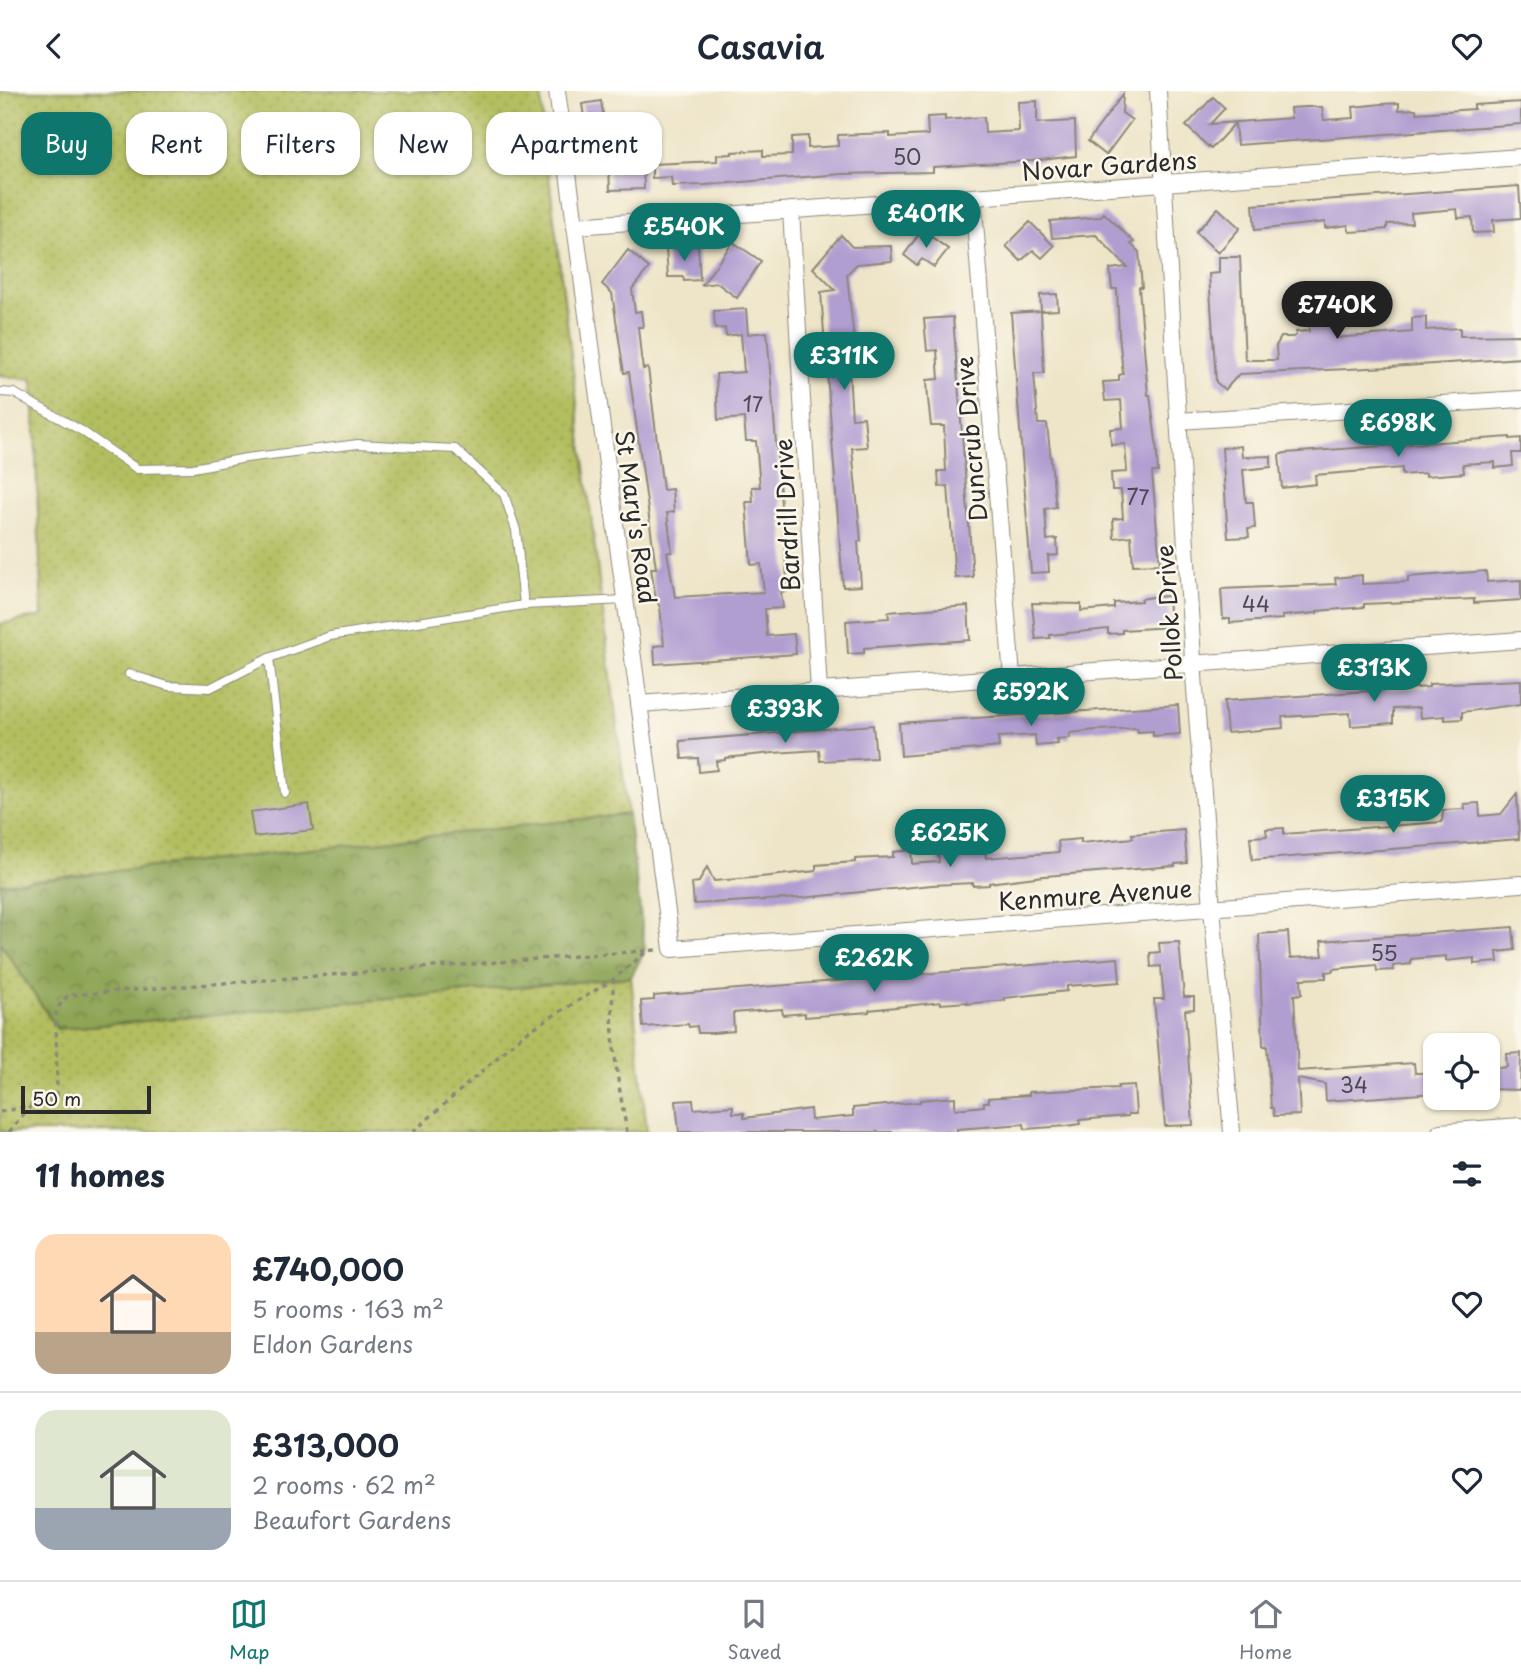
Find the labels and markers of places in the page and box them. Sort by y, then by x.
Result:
pin: £401K [877,191,975,250]
pin: £540K [635,204,733,263]
pin: £740K [1288,281,1386,341]
pin: £311K [795,333,893,392]
pin: £698K [1349,399,1447,459]
pin: £313K [1325,645,1423,704]
pin: £592K [982,669,1080,728]
pin: £393K [736,685,834,745]
pin: £315K [1344,775,1442,835]
pin: £625K [901,809,999,869]
pin: £262K [825,935,923,994]

